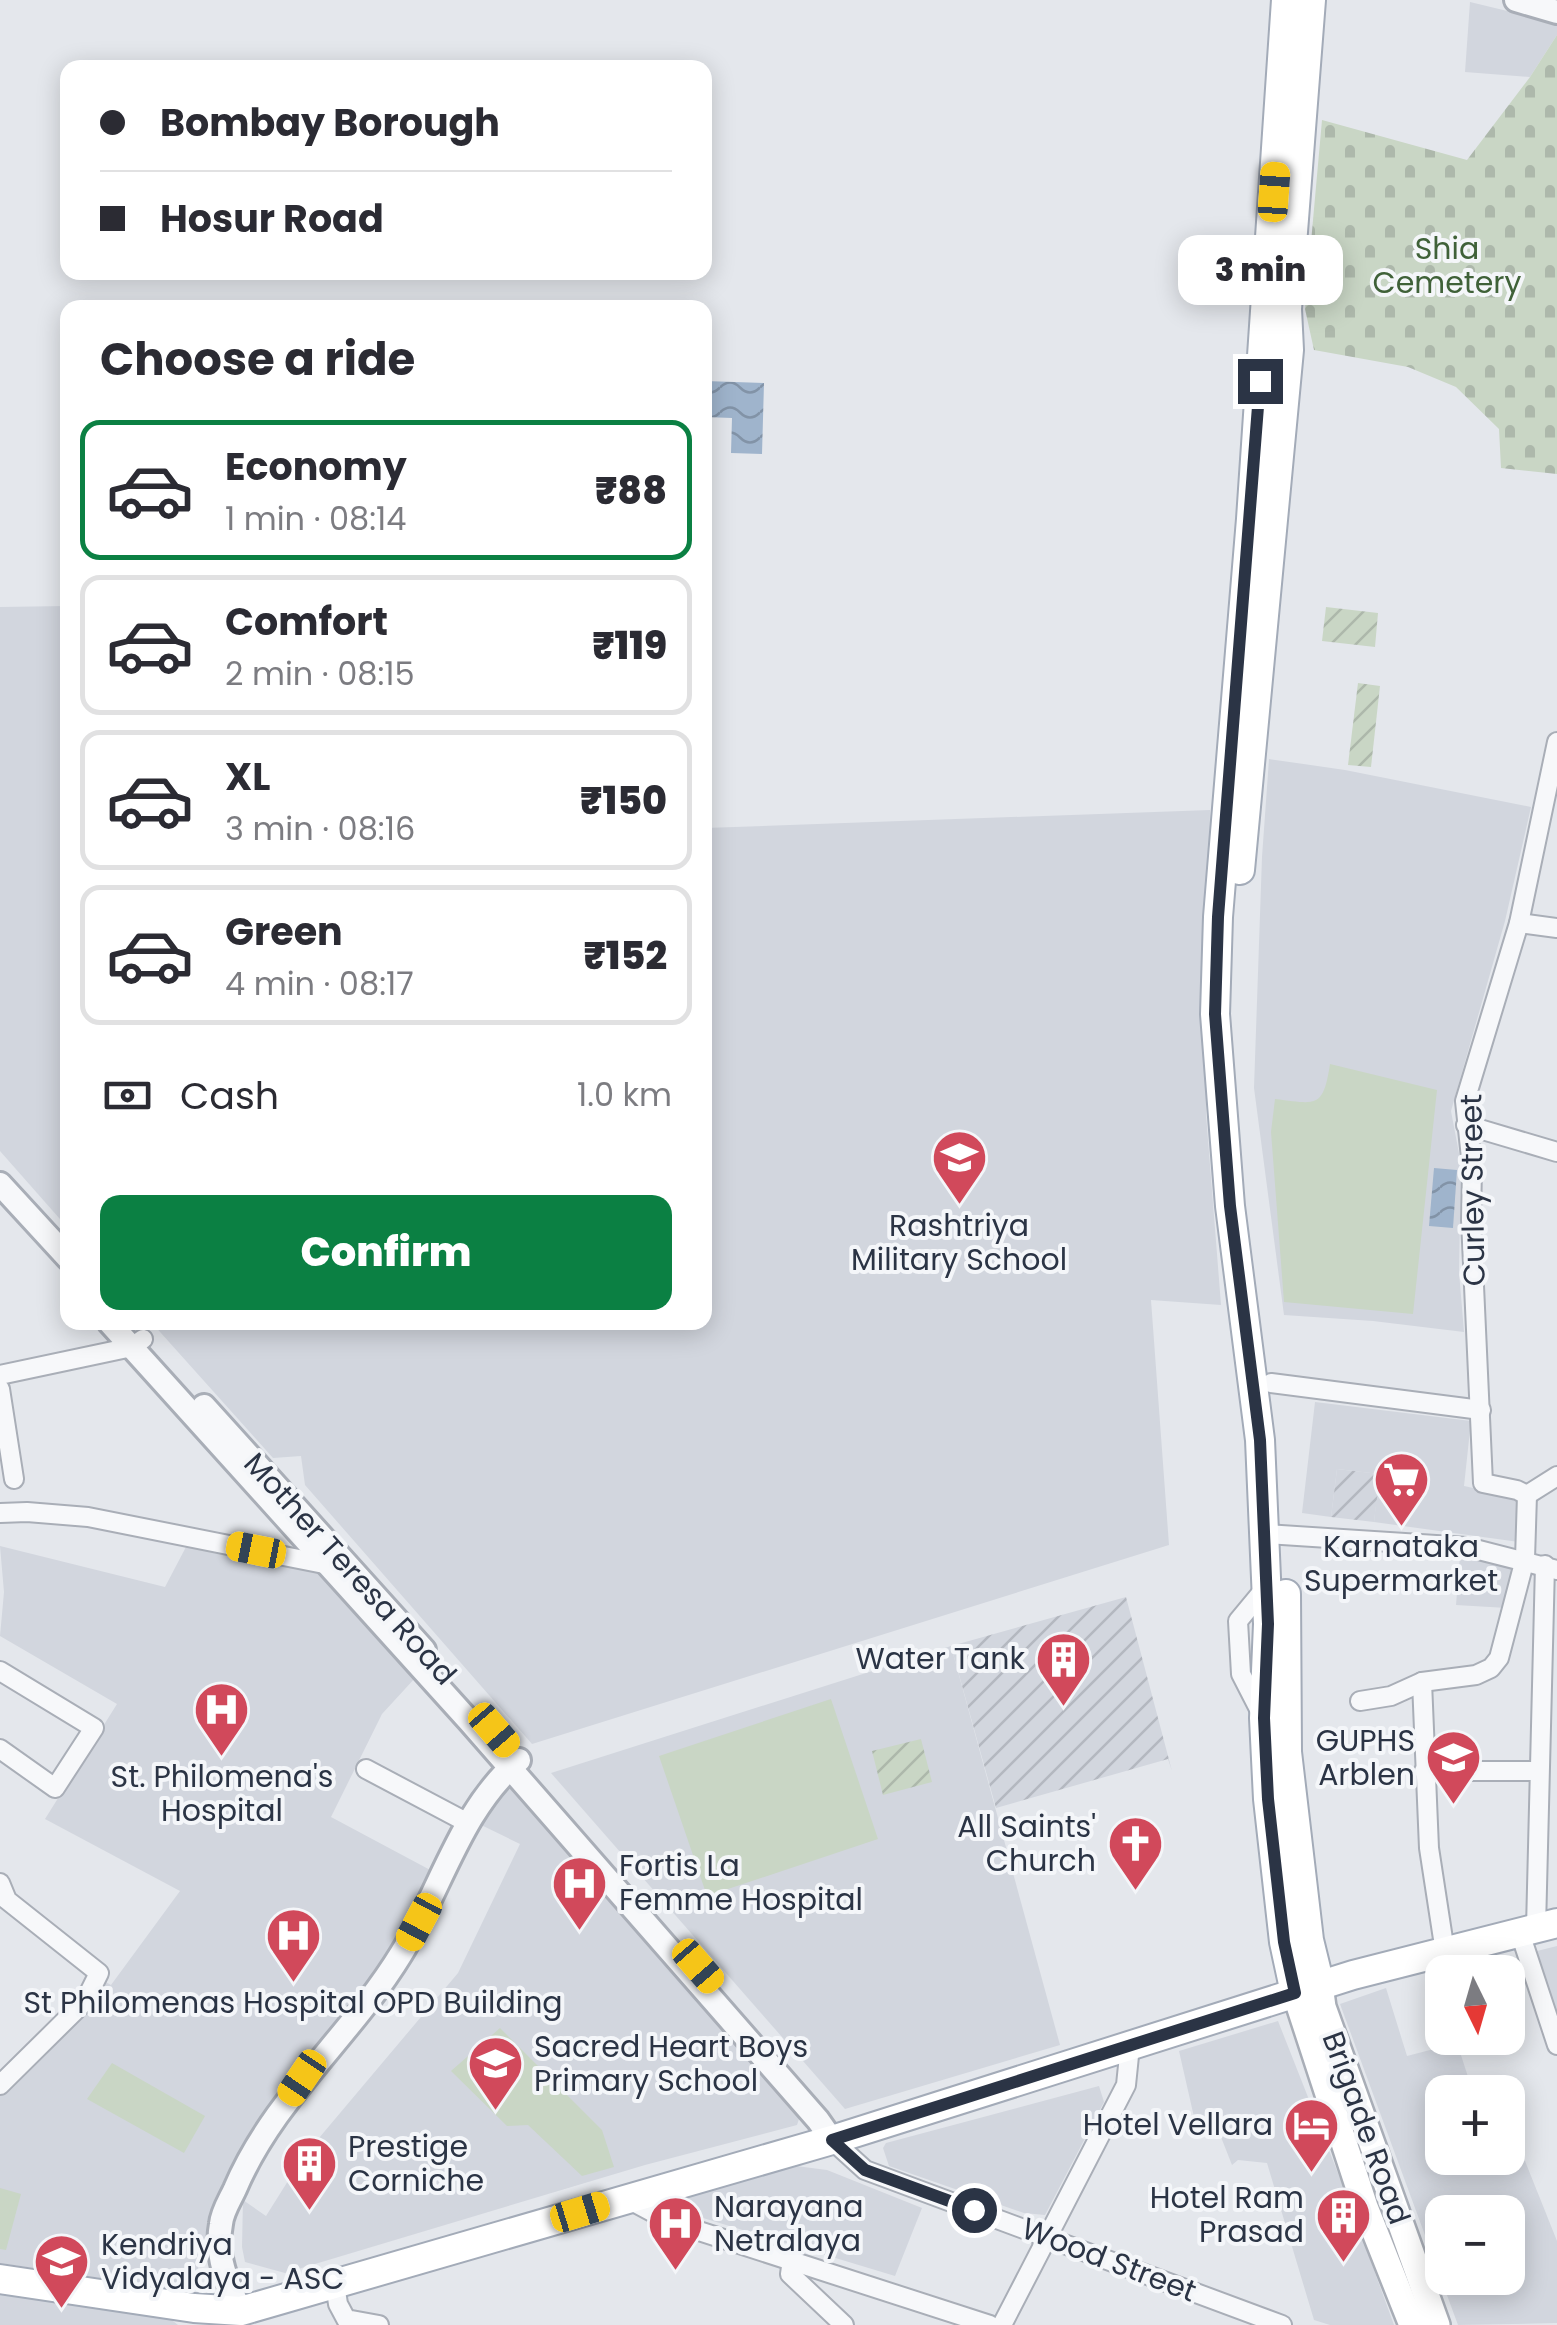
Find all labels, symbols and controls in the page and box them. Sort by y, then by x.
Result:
text: Bombay Borough [160,96,500,149]
car [1257,161,1291,223]
text: Hosur Road [160,192,384,245]
park label: Shia Cemetery [1373,227,1522,304]
callout: 3 min [1178,236,1342,306]
text: 3 min [1215,247,1306,292]
text: Choose a ride [100,328,415,391]
route end [1238,359,1283,404]
text: Economy [225,440,407,493]
icon: car [105,445,195,535]
text: ₹88 [595,464,667,517]
text: 1 min · 08:14 [225,496,406,541]
text: Comfort [225,595,388,648]
icon: car [105,600,195,690]
text: ₹119 [592,619,667,672]
text: 2 min · 08:15 [225,651,415,696]
text: XL [225,750,270,803]
icon: car [105,755,195,845]
text: ₹150 [580,774,667,827]
text: 3 min · 08:16 [225,806,415,851]
text: Green [225,905,343,958]
icon: car [105,910,195,1000]
text: ₹152 [583,929,667,982]
text: 4 min · 08:17 [225,961,414,1006]
icon: cash [100,1068,155,1123]
text: Cash [180,1069,279,1122]
text: 1.0 km [577,1072,672,1117]
street label: Curley Street [1449,1094,1496,1287]
school or university icon: Rashtriya Military School [929,1128,989,1207]
button: Confirm [100,1195,672,1310]
place label: Rashtriya Military School [851,1204,1067,1281]
street label: Mother Teresa Road [234,1443,467,1694]
supermarket icon: Karnataka Supermarket [1371,1449,1431,1528]
place label: Karnataka Supermarket [1304,1525,1498,1602]
car [224,1530,288,1570]
building icon: Water Tank [1034,1629,1094,1708]
place label: Water Tank [856,1637,1026,1680]
hospital icon: St. Philomena's Hospital [192,1679,252,1758]
car [463,1698,525,1762]
place label: GUPHS Arblen [1316,1719,1415,1796]
school or university icon: GUPHS Arblen [1424,1728,1484,1807]
place label: St. Philomena's Hospital [111,1755,333,1832]
place label: All Saints' Church [957,1805,1096,1882]
church icon: All Saints' Church [1105,1814,1165,1893]
place label: Fortis La Femme Hospital [619,1844,863,1921]
hospital icon: Fortis La Femme Hospital [550,1853,610,1932]
car [392,1888,446,1956]
hospital icon: St Philomenas Hospital OPD Building [263,1905,323,1984]
car [667,1934,729,1998]
north arrow [1425,1955,1525,2055]
map controls [1425,1955,1525,2295]
place label: St Philomenas Hospital OPD Building [23,1981,563,2024]
place label: Sacred Heart Boys Primary School [534,2025,808,2102]
street label: Brigade Road [1312,2025,1421,2230]
school or university icon: Sacred Heart Boys Primary School [465,2034,525,2113]
car [273,2045,331,2111]
button: + [1425,2075,1525,2175]
hotel icon: Hotel Vellara [1282,2095,1342,2174]
place label: Hotel Vellara [1083,2103,1273,2146]
place label: Prestige Corniche [348,2125,484,2202]
building icon: Prestige Corniche [279,2134,339,2213]
place label: Hotel Ram Prasad [1150,2176,1304,2253]
place label: Narayana Netralaya [714,2185,864,2262]
building icon: Hotel Ram Prasad [1313,2185,1373,2264]
route start [952,2188,997,2233]
car [547,2189,613,2235]
hospital icon: Narayana Netralaya [645,2194,705,2273]
button: − [1425,2195,1525,2295]
street label: Wood Street [1016,2207,1203,2313]
place label: Kendriya Vidyalaya - ASC [101,2223,344,2300]
school or university icon: Kendriya Vidyalaya - ASC [32,2232,92,2311]

